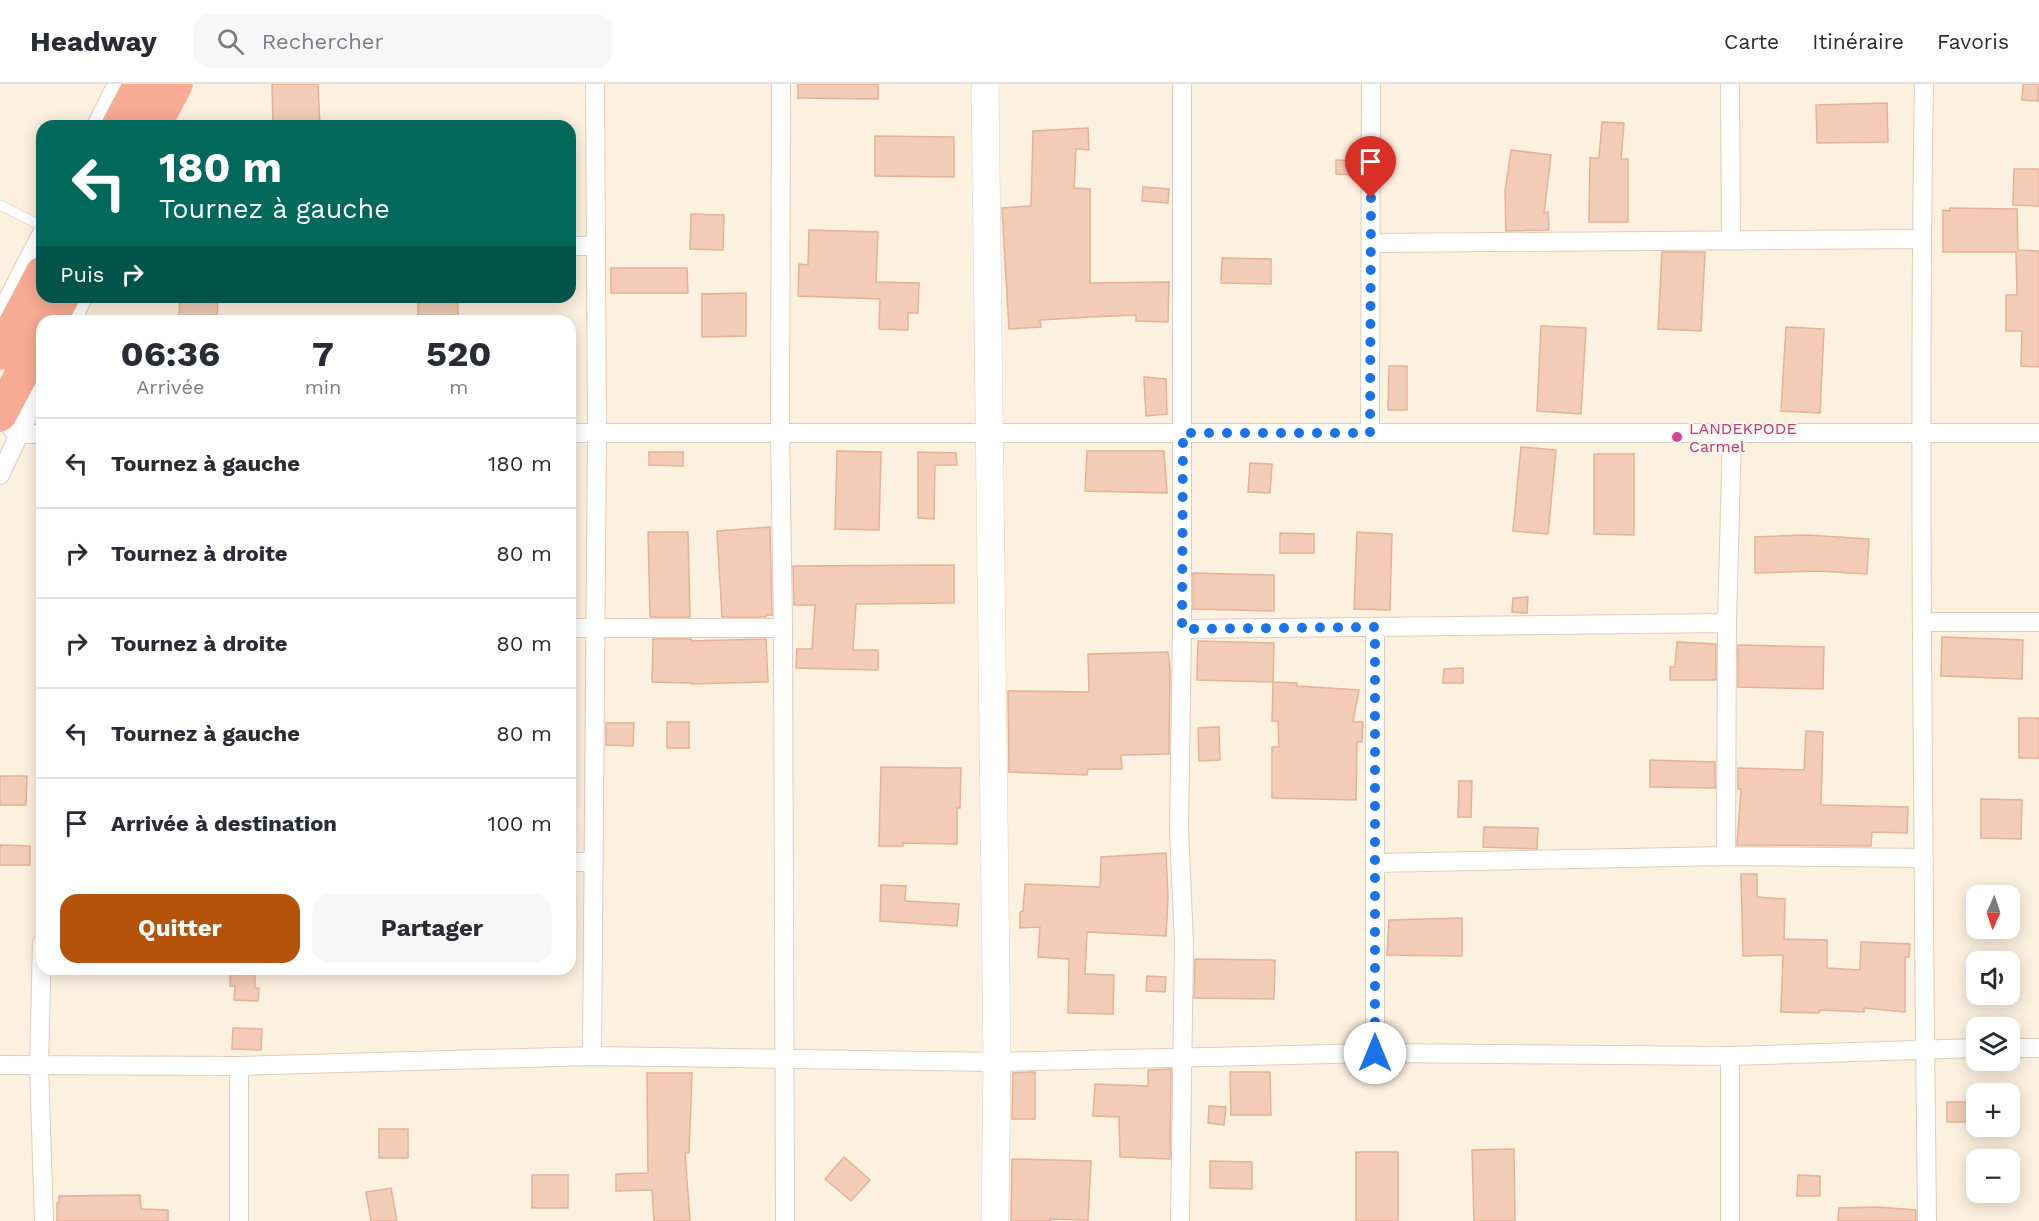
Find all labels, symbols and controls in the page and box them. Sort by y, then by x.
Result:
search box [193,14,613,68]
text: Headway [30,25,157,58]
icon: search [214,25,247,58]
text: Rechercher [262,29,384,54]
text: Carte [1724,29,1779,54]
text: Itinéraire [1812,29,1904,54]
text: Favoris [1937,29,2009,54]
pin [1345,136,1396,198]
text: 180 m [159,143,282,192]
icon: left [60,144,138,222]
icon: arrive [1354,145,1387,178]
text: Tournez à gauche [159,193,390,225]
icon: right [116,258,149,291]
text: Puis [60,262,104,287]
text: 06:36 [120,333,220,375]
text: 7 [312,333,334,375]
text: 520 [426,333,492,375]
text: Arrivée [136,375,205,399]
text: min [305,375,341,399]
text: m [449,375,468,399]
place label: LANDEKPODE Carmel [1689,419,1797,456]
marker: LANDEKPODE Carmel [1670,430,1684,444]
icon: left [60,447,93,480]
text: Tournez à gauche [111,451,300,476]
text: 180 m [488,451,552,476]
icon: right [60,537,93,570]
text: Tournez à droite [111,541,288,566]
text: 80 m [496,541,552,566]
icon: right [60,627,93,660]
text: Tournez à droite [111,631,288,656]
text: 80 m [496,631,552,656]
icon: left [60,717,93,750]
text: Tournez à gauche [111,721,300,746]
text: 80 m [496,721,552,746]
icon: arrive [60,807,93,840]
text: Arrivée à destination [111,811,337,836]
text: 100 m [488,811,552,836]
north arrow [1966,885,2020,939]
map controls [1966,885,2020,1203]
button: Quitter [60,894,300,963]
button: Partager [312,894,552,963]
button: sound [1966,951,2020,1005]
button: layers [1966,1017,2020,1071]
position arrow [1343,1021,1407,1085]
button: + [1966,1083,2020,1137]
button: − [1966,1149,2020,1203]

